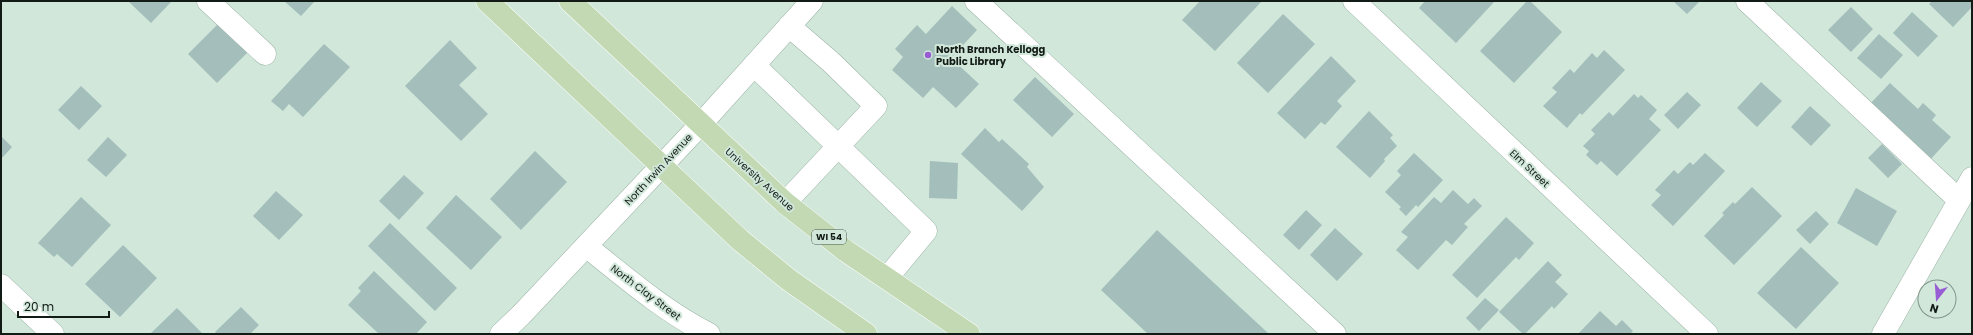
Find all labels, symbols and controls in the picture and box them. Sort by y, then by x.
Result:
place label: North Branch Kellogg Public Library [936,42,1046,69]
marker: North Branch Kellogg Public Library [923,50,933,60]
street label: North Irwin Avenue [621,130,696,209]
street label: University Avenue [722,144,798,214]
street label: Elm Street [1506,146,1553,191]
road number: WI 54 [812,230,846,244]
street label: North Clay Street [607,261,684,324]
north arrow [1917,279,1957,319]
scale bar [18,293,109,319]
text: 20 m [24,298,54,315]
text: N [1928,300,1940,317]

